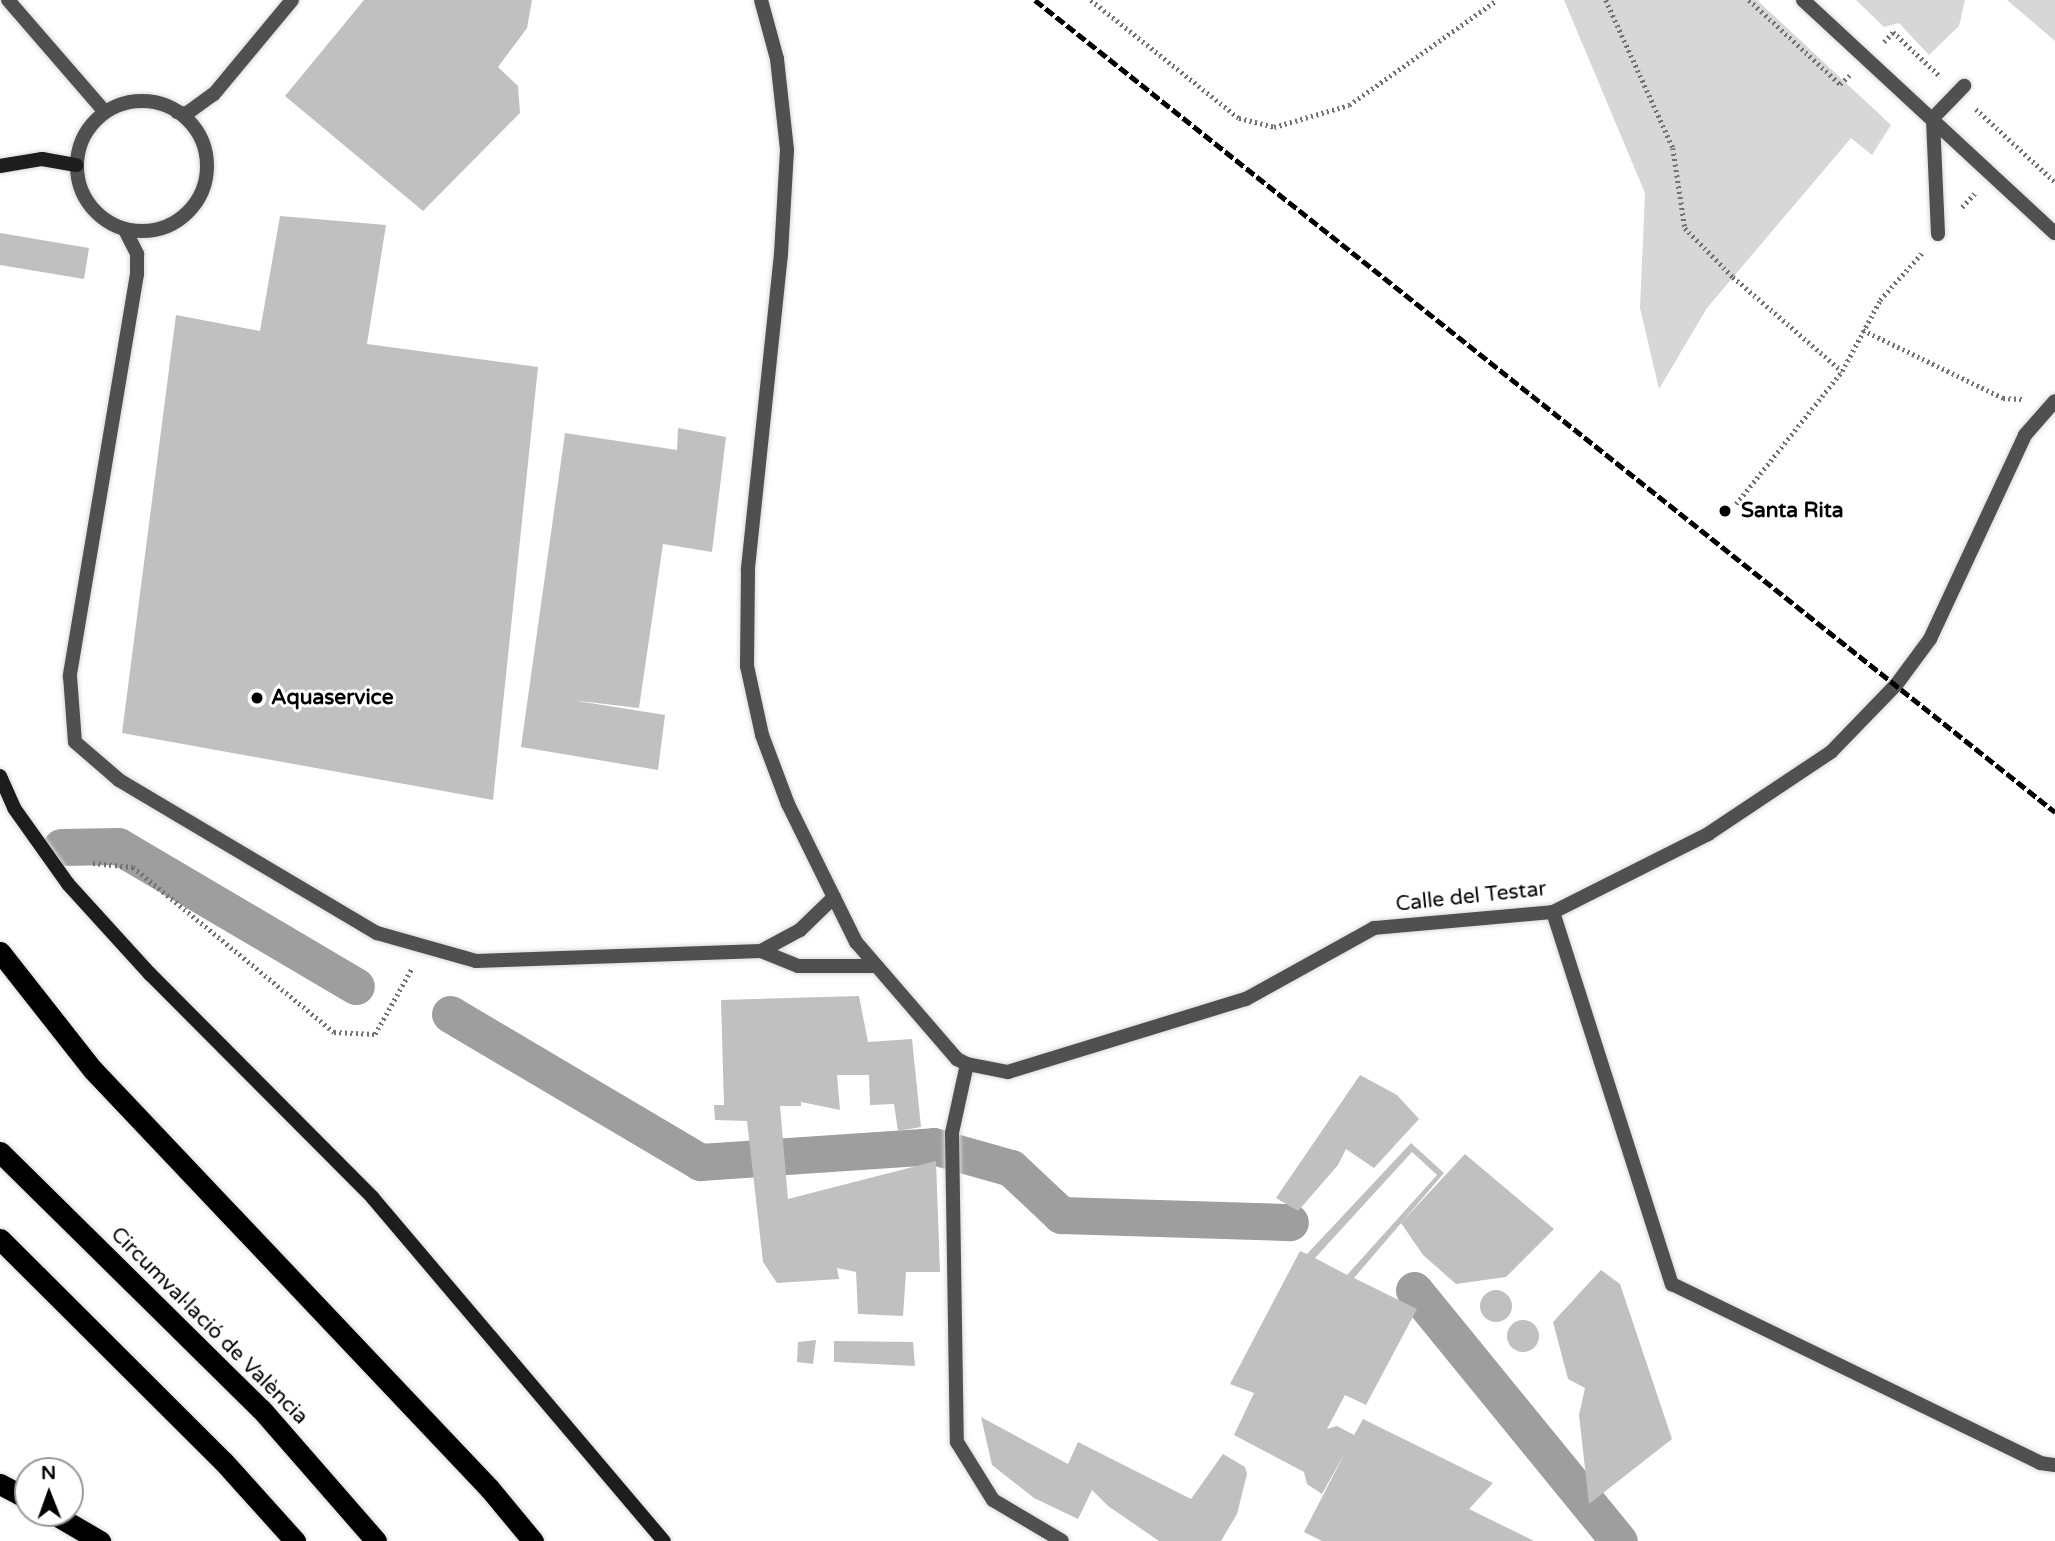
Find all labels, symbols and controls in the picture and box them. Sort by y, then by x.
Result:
place label: Santa Rita [1741,498,1844,524]
marker: Santa Rita [1715,501,1735,521]
place label: Aquaservice [271,685,394,711]
marker: Aquaservice [249,690,265,706]
street label: Calle del Testar [1394,877,1548,917]
street label: Circumval·lació de València [105,1222,313,1430]
north arrow [14,1457,84,1527]
text: N [41,1462,56,1484]

